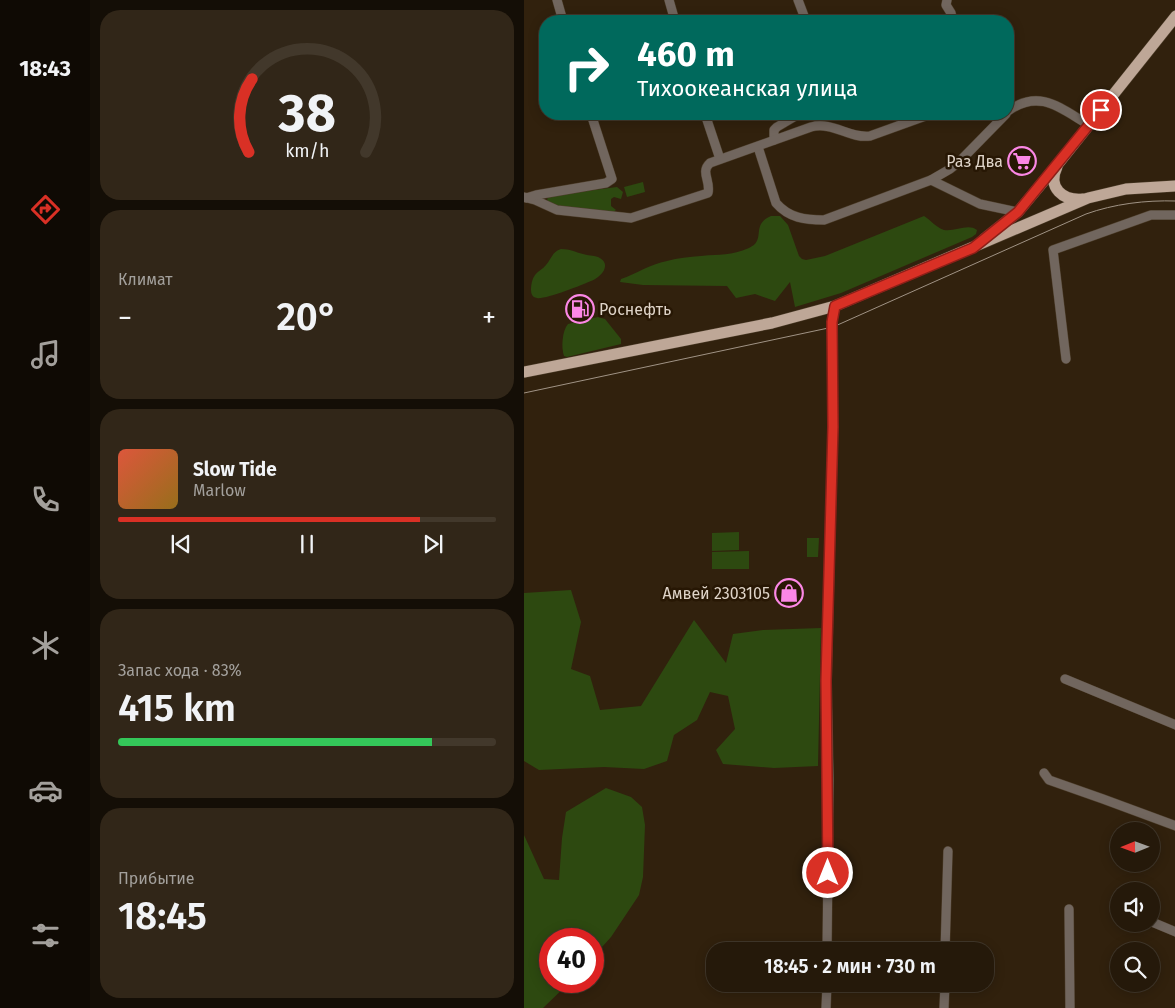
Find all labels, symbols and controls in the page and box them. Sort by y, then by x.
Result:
text: 460 m [637,33,735,75]
icon: right [554,35,619,100]
text: 18:43 [19,55,71,82]
text: Тихоокеанская улица [637,75,858,102]
text: 38 [277,82,336,145]
pin [1080,89,1122,131]
icon: arrive [1087,96,1115,124]
text: km/h [285,140,329,162]
supermarket icon: Раз Два [1007,146,1037,176]
place label: Раз Два [946,152,1003,171]
icon: directions [28,192,63,227]
text: Климат [118,270,173,289]
text: 20° [276,294,338,340]
fuel station icon: Роснефть [565,294,595,324]
place label: Роснефть [599,300,671,319]
text: − [118,301,132,334]
text: + [482,301,496,334]
icon: music [28,337,63,372]
text: Slow Tide [193,458,277,481]
text: Marlow [193,481,246,500]
icon: phone [28,482,63,517]
icon: previous [167,530,195,558]
icon: pause [293,530,321,558]
icon: next [419,530,447,558]
shop icon: Амвей 2303105 [774,578,804,608]
place label: Амвей 2303105 [663,584,770,603]
icon: climate [28,628,63,663]
text: Запас хода · 83% [118,661,242,680]
text: 415 km [118,685,236,731]
icon: car [28,773,63,808]
north arrow [1110,822,1160,872]
map controls [1110,822,1160,992]
position arrow [801,846,853,898]
text: Прибытие [118,869,194,888]
button: sound [1110,882,1160,932]
text: 18:45 [118,893,207,939]
icon: filters [28,918,63,953]
speed limit sign: 40 [539,928,604,993]
button: search [1110,942,1160,992]
text: 18:45 · 2 мин · 730 m [764,955,936,978]

